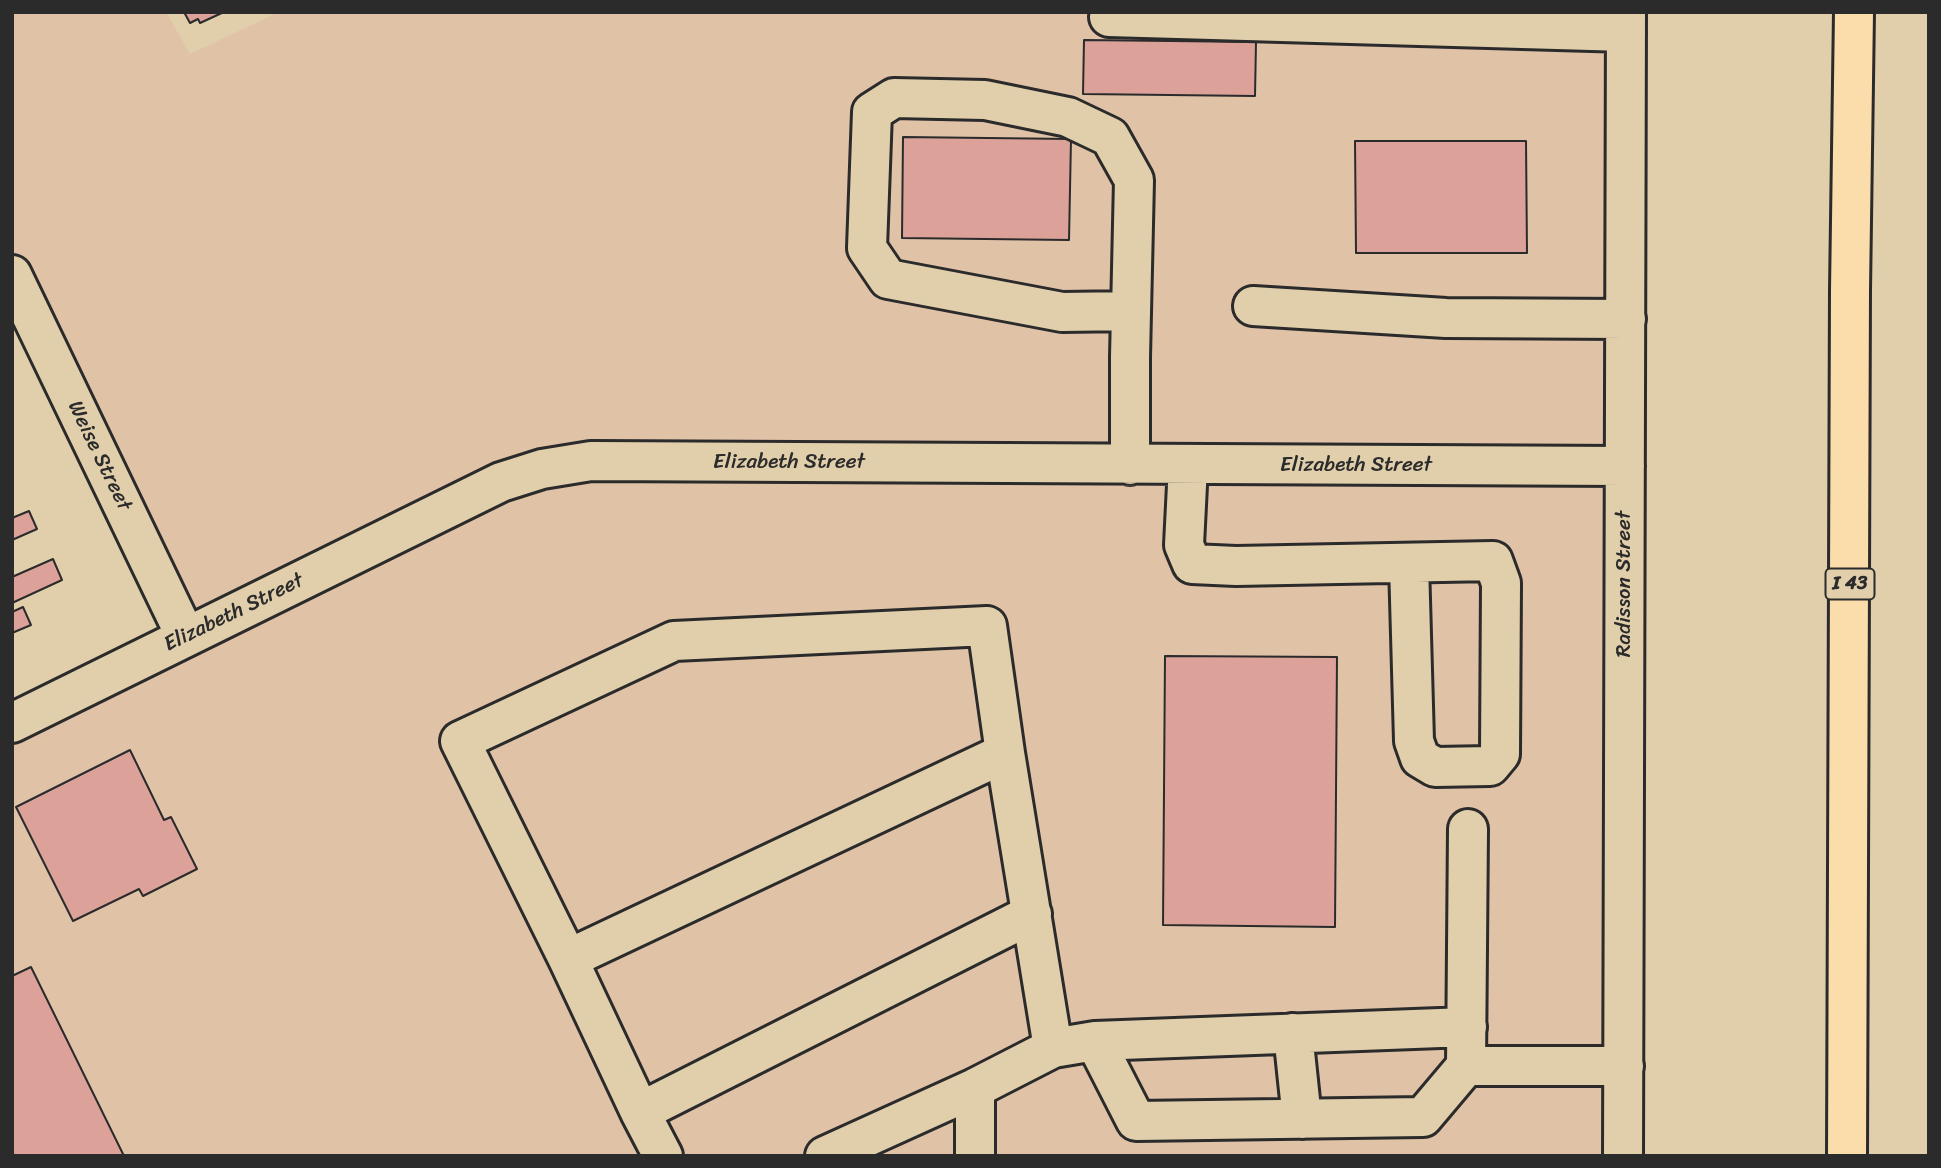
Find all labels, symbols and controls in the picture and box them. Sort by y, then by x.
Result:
street label: Weise Street [62,397,136,515]
street label: Elizabeth Street [713,450,865,476]
street label: Elizabeth Street [1280,453,1432,479]
street label: Radisson Street [1612,511,1638,657]
street label: Elizabeth Street [160,568,308,658]
road number: I 43 [1826,568,1874,600]

